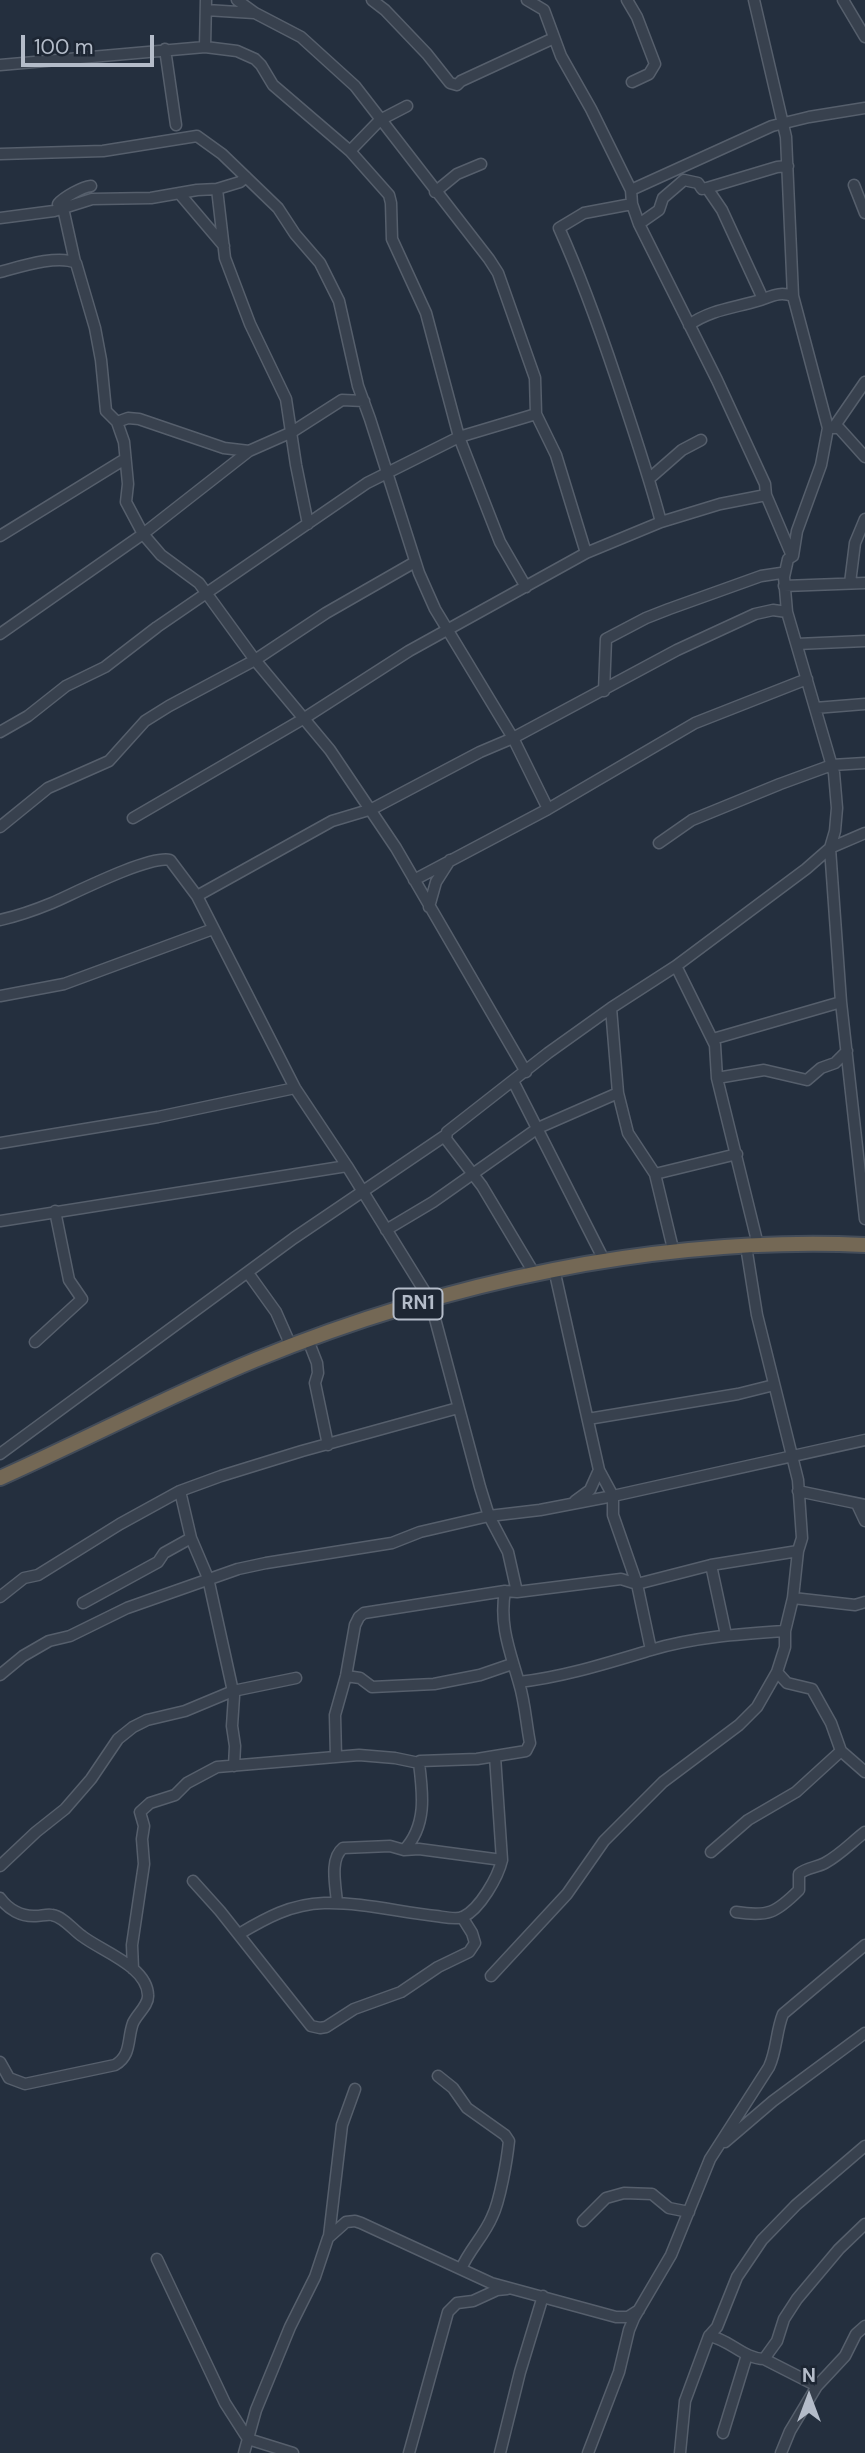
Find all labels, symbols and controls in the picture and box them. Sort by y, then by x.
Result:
scale bar [24,21,158,65]
text: 100 m [34,33,94,61]
road number: RN1 [394,1288,442,1320]
north arrow [774,2362,844,2432]
text: N [802,2363,816,2388]

